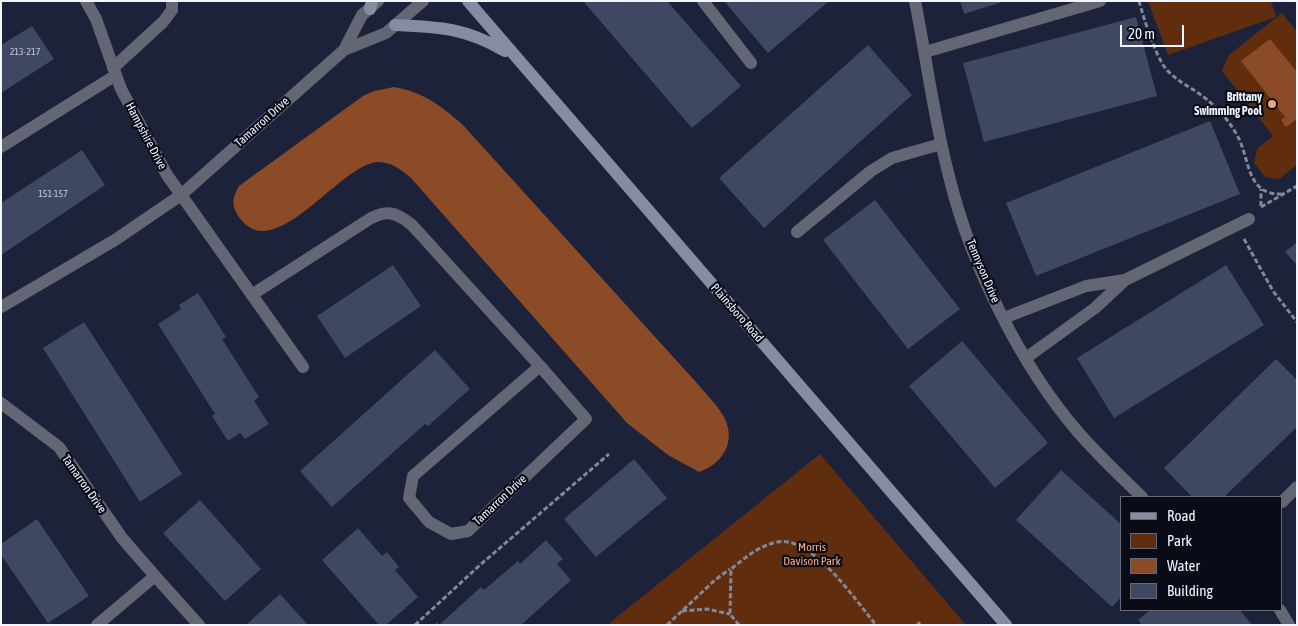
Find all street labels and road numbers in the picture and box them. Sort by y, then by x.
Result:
street label: Tamarron Drive [232,94,292,150]
street label: Hampshire Drive [122,100,170,172]
street label: Tennyson Drive [963,237,1003,305]
street label: Plainsboro Road [708,281,766,345]
street label: Tamarron Drive [59,452,109,516]
street label: Tamarron Drive [470,472,530,528]

